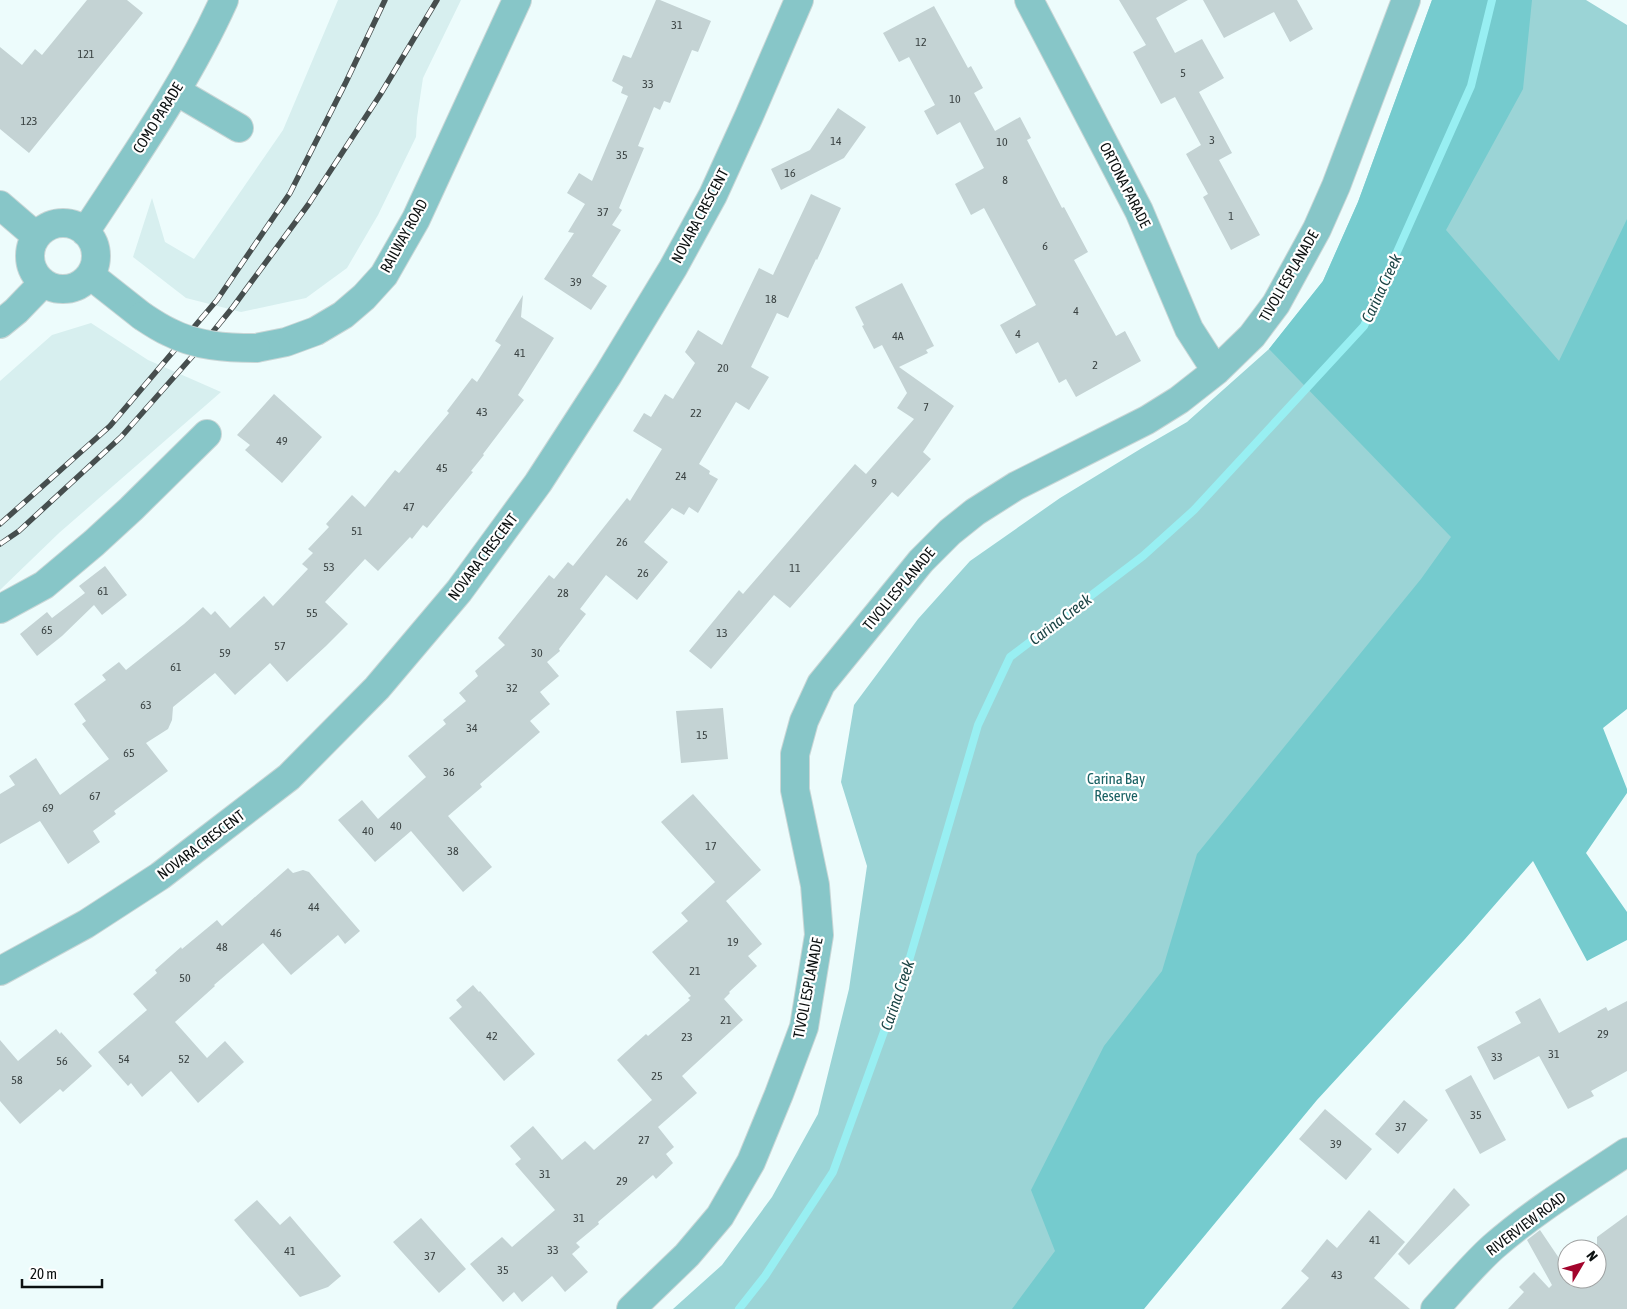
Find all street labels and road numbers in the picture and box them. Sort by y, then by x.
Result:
street label: COMO PARADE [129,79,186,156]
street label: ORTONA PARADE [1097,139,1154,231]
street label: NOVARA CRESCENT [668,165,732,266]
street label: RAILWAY ROAD [376,196,431,275]
street label: TIVOLI ESPLANADE [1256,227,1322,324]
street label: NOVARA CRESCENT [444,510,521,603]
street label: TIVOLI ESPLANADE [859,544,938,633]
street label: NOVARA CRESCENT [154,806,248,883]
street label: TIVOLI ESPLANADE [789,936,826,1040]
street label: RIVERVIEW ROAD [1483,1188,1569,1259]

